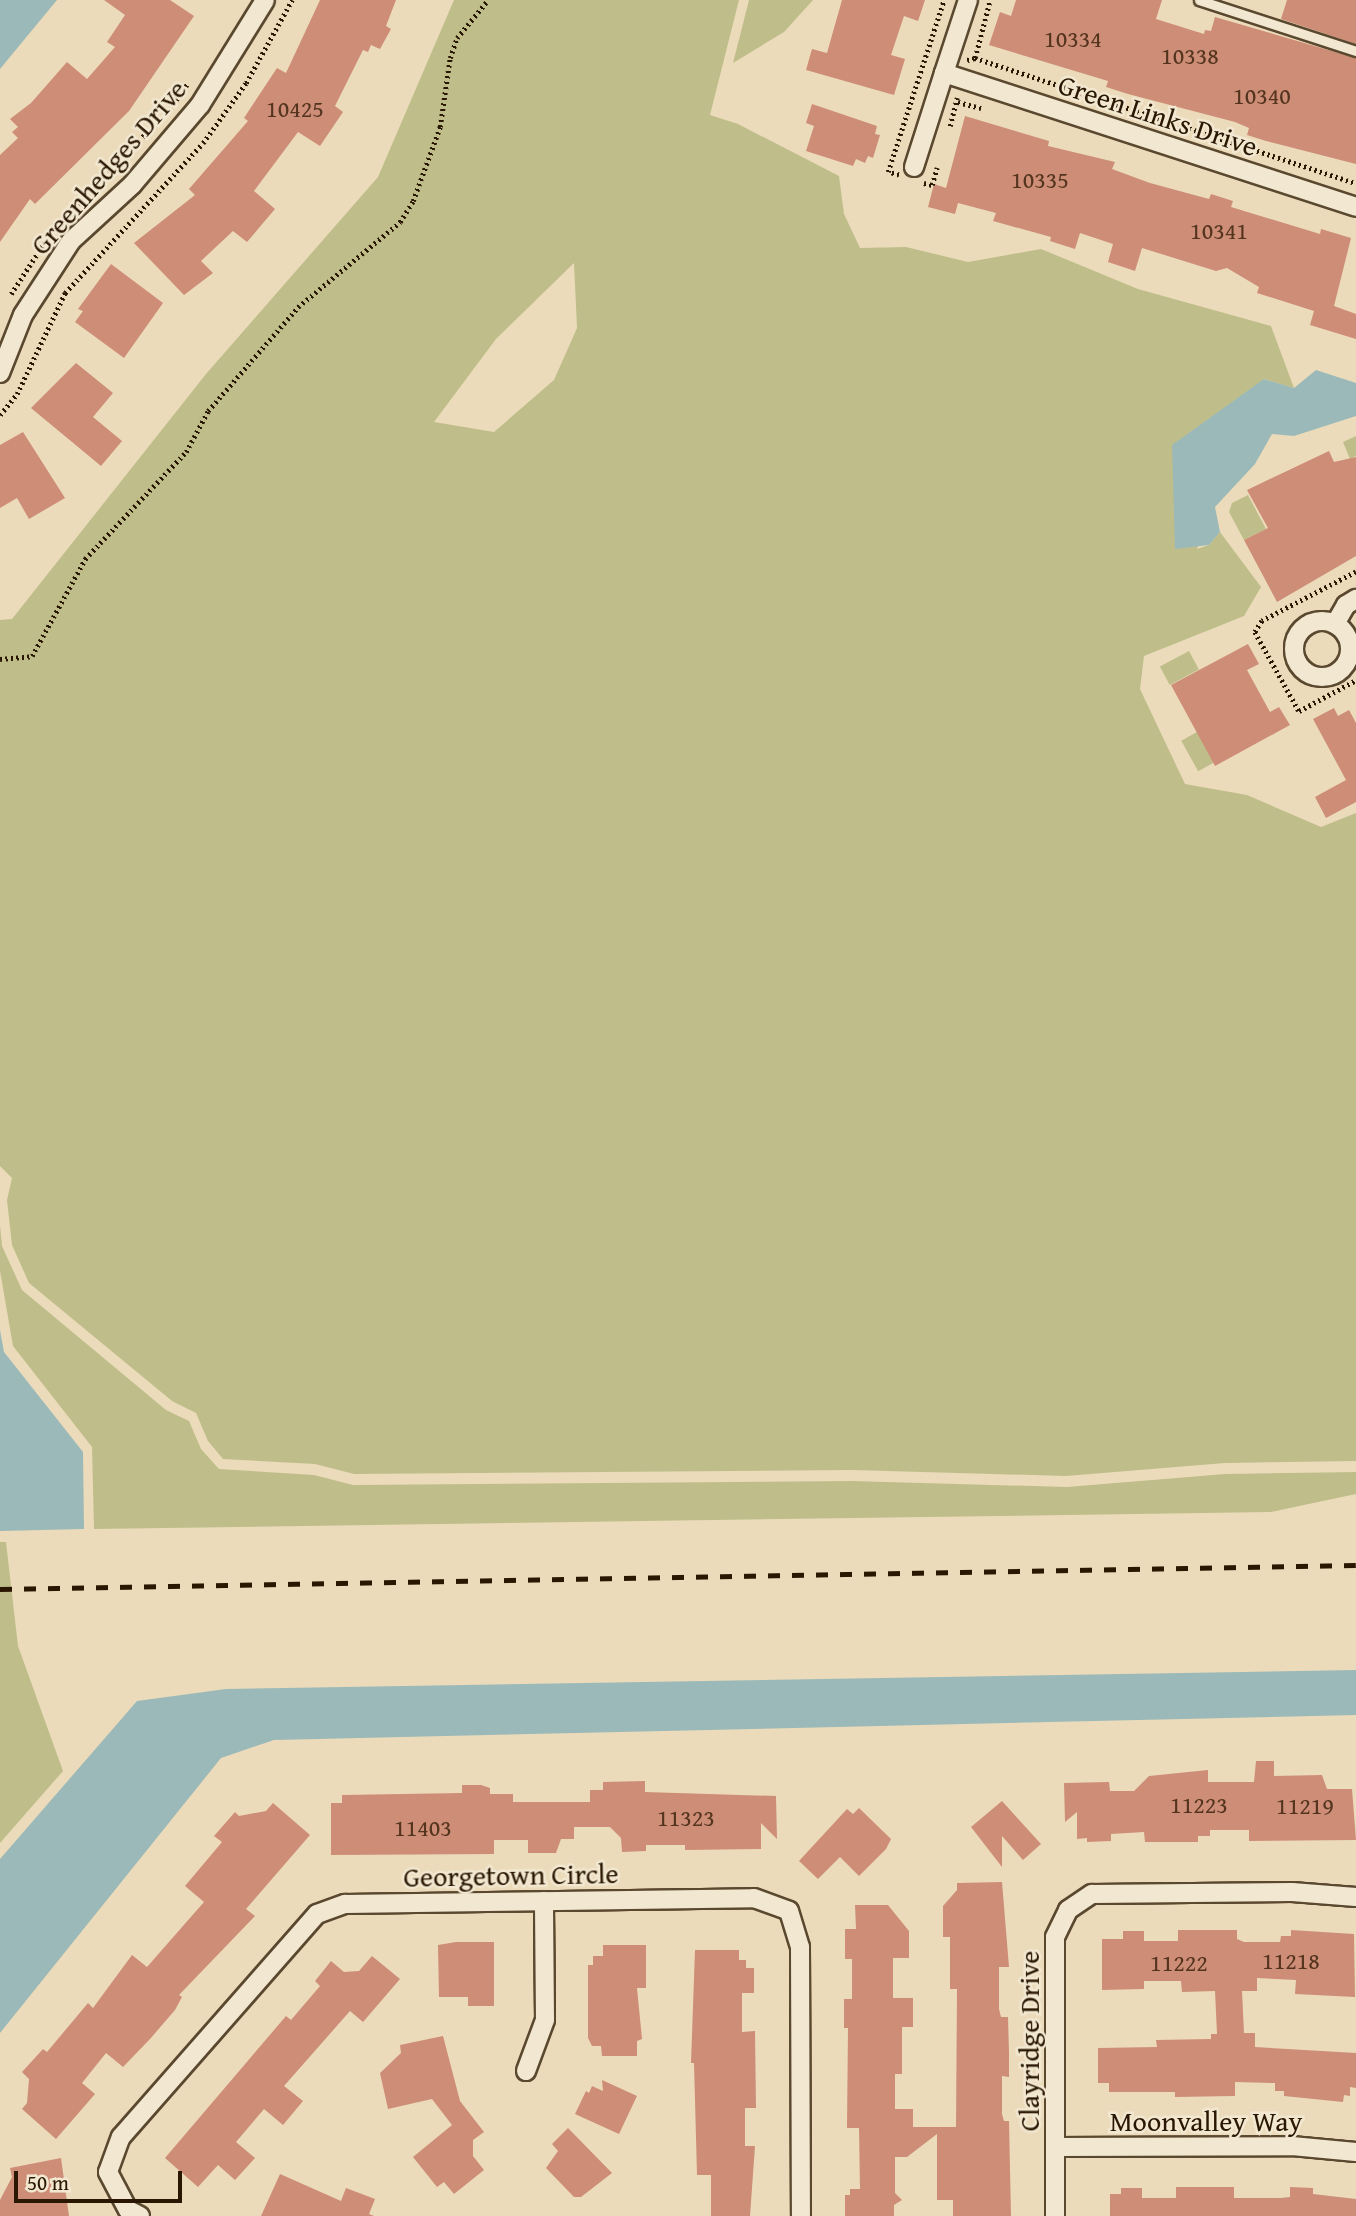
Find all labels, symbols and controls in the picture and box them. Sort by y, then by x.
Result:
house number: 10334 [1044,25,1102,53]
house number: 10338 [1161,42,1219,70]
street label: Green Links Drive [1054,67,1262,163]
street label: Greenhedges Drive [23,73,193,261]
house number: 10340 [1233,82,1291,110]
house number: 10425 [266,95,324,123]
house number: 10335 [1011,166,1069,194]
house number: 10341 [1190,217,1248,245]
house number: 11223 [1170,1791,1228,1819]
house number: 11219 [1276,1792,1334,1820]
house number: 11323 [657,1804,715,1832]
house number: 11403 [394,1814,452,1842]
street label: Georgetown Circle [403,1856,619,1894]
house number: 11218 [1262,1947,1320,1975]
house number: 11222 [1150,1949,1208,1977]
street label: Clayridge Drive [1012,1951,1046,2131]
street label: Moonvalley Way [1110,2104,1302,2138]
scale bar [18,2156,186,2200]
text: 50 m [27,2167,69,2198]

